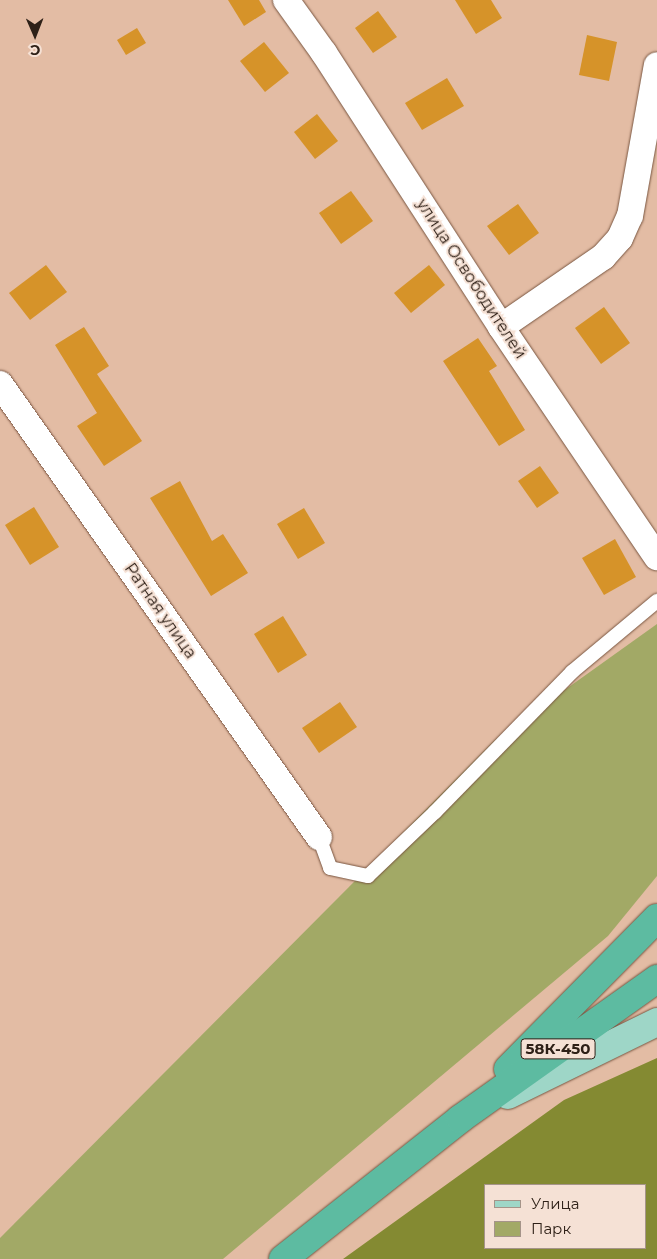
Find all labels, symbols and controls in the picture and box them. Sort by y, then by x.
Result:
north arrow [10,10,60,60]
text: С [30,41,41,59]
street label: улица Освободителей [412,195,530,363]
street label: Ратная улица [120,560,200,662]
road number: 58К-450 [520,1036,596,1062]
legend [484,1184,647,1249]
text: Улица [531,1194,579,1213]
text: Парк [531,1219,571,1238]

